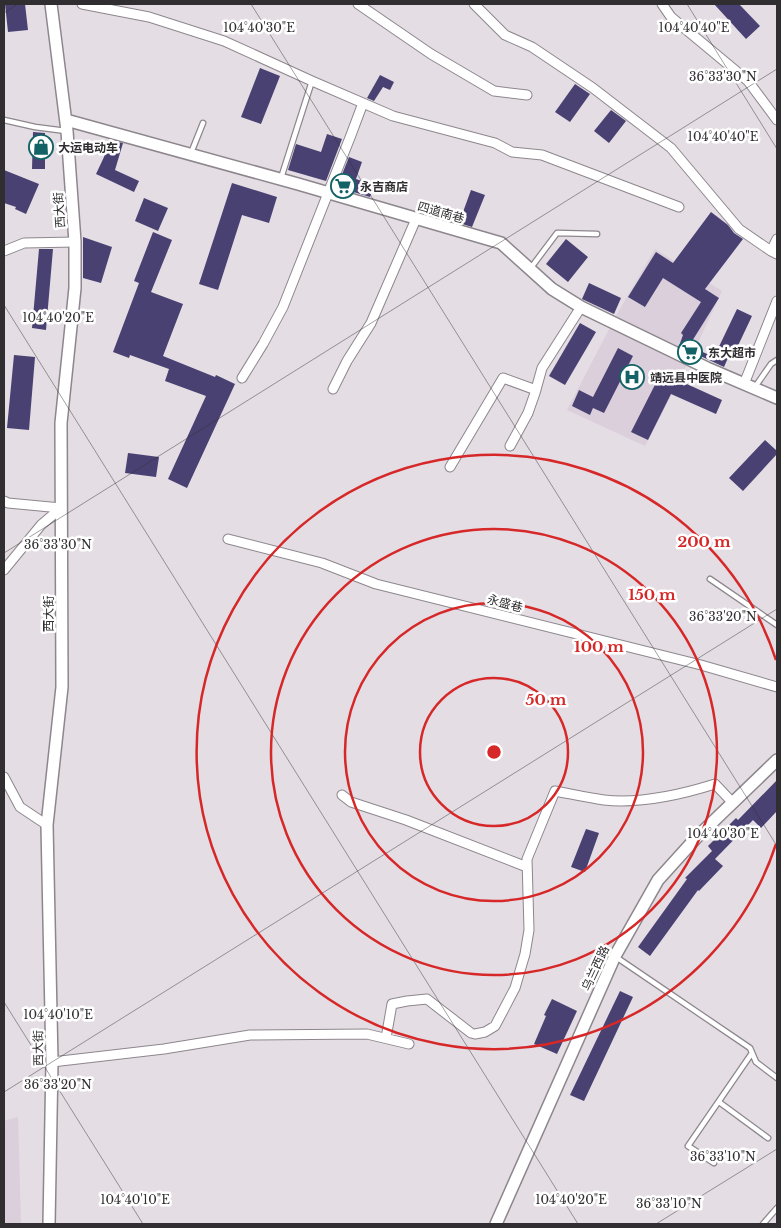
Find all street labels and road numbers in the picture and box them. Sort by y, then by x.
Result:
street label: 西大街 [50,192,68,228]
street label: 四道南巷 [416,198,466,226]
street label: 永盛巷 [486,591,524,615]
street label: 西大街 [41,596,56,632]
street label: 乌兰西路 [578,943,612,993]
street label: 西大街 [30,1030,46,1066]

